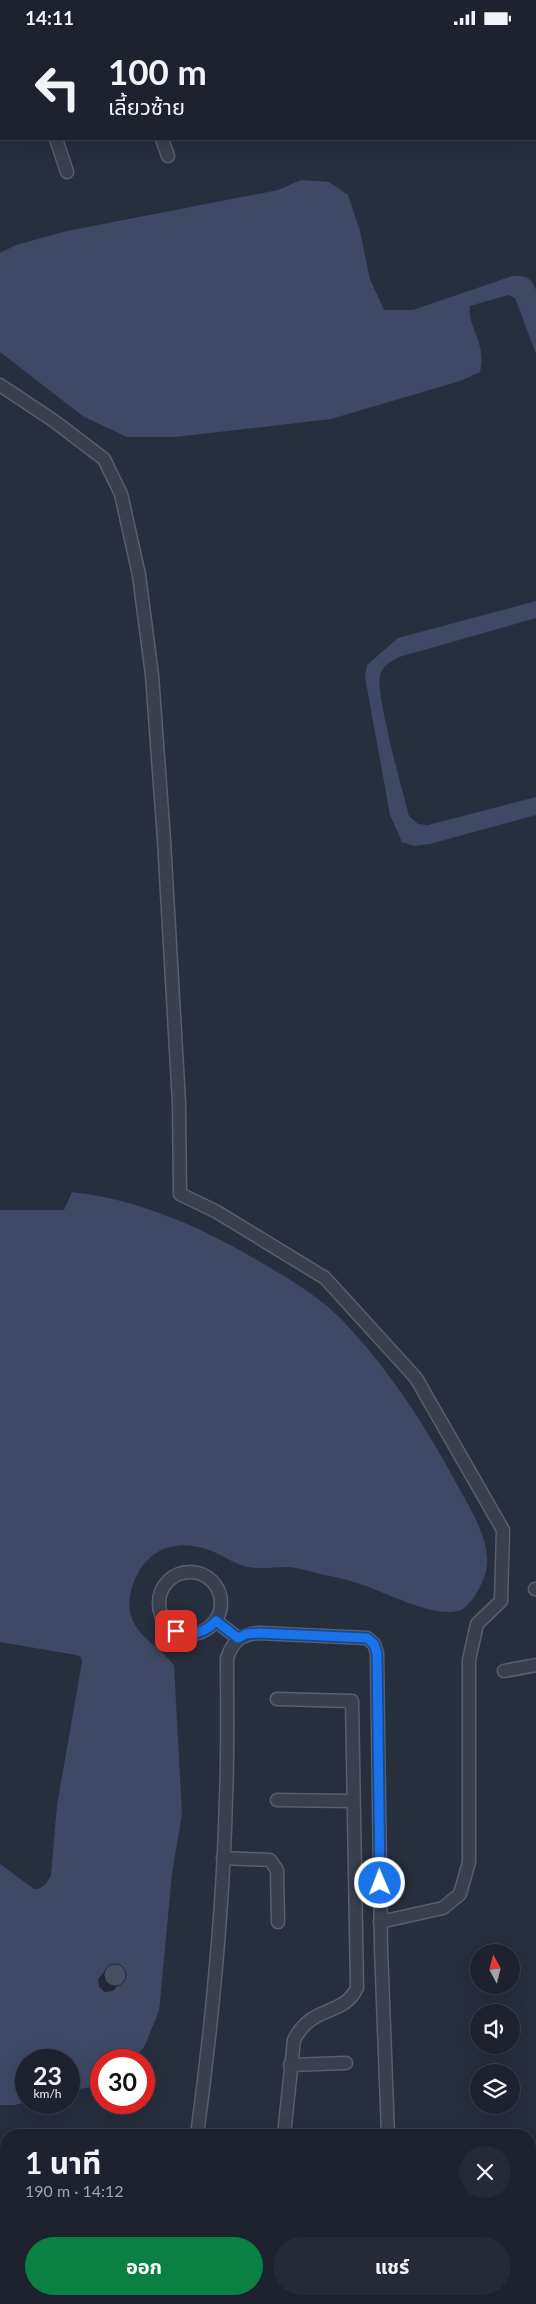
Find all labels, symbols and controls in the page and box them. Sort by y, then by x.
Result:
text: 14:11 [25,6,74,29]
text: 100 m [108,50,207,92]
icon: left [25,55,90,120]
text: เลี้ยวซ้าย [108,93,185,120]
pin [155,1610,197,1652]
icon: arrive [162,1617,190,1645]
position arrow [353,1856,405,1908]
north arrow [470,1944,520,1994]
map controls [470,1944,520,2114]
button: sound [470,2004,520,2054]
speed limit sign: 30 [90,2049,155,2114]
text: 23 [33,2060,62,2090]
button: layers [470,2064,520,2114]
text: km/h [33,2086,62,2101]
text: 1 นาที [25,2144,101,2180]
button: close [459,2146,511,2198]
text: 190 m · 14:12 [25,2181,124,2200]
button: ออก [25,2237,263,2295]
button: แชร์ [273,2237,511,2295]

